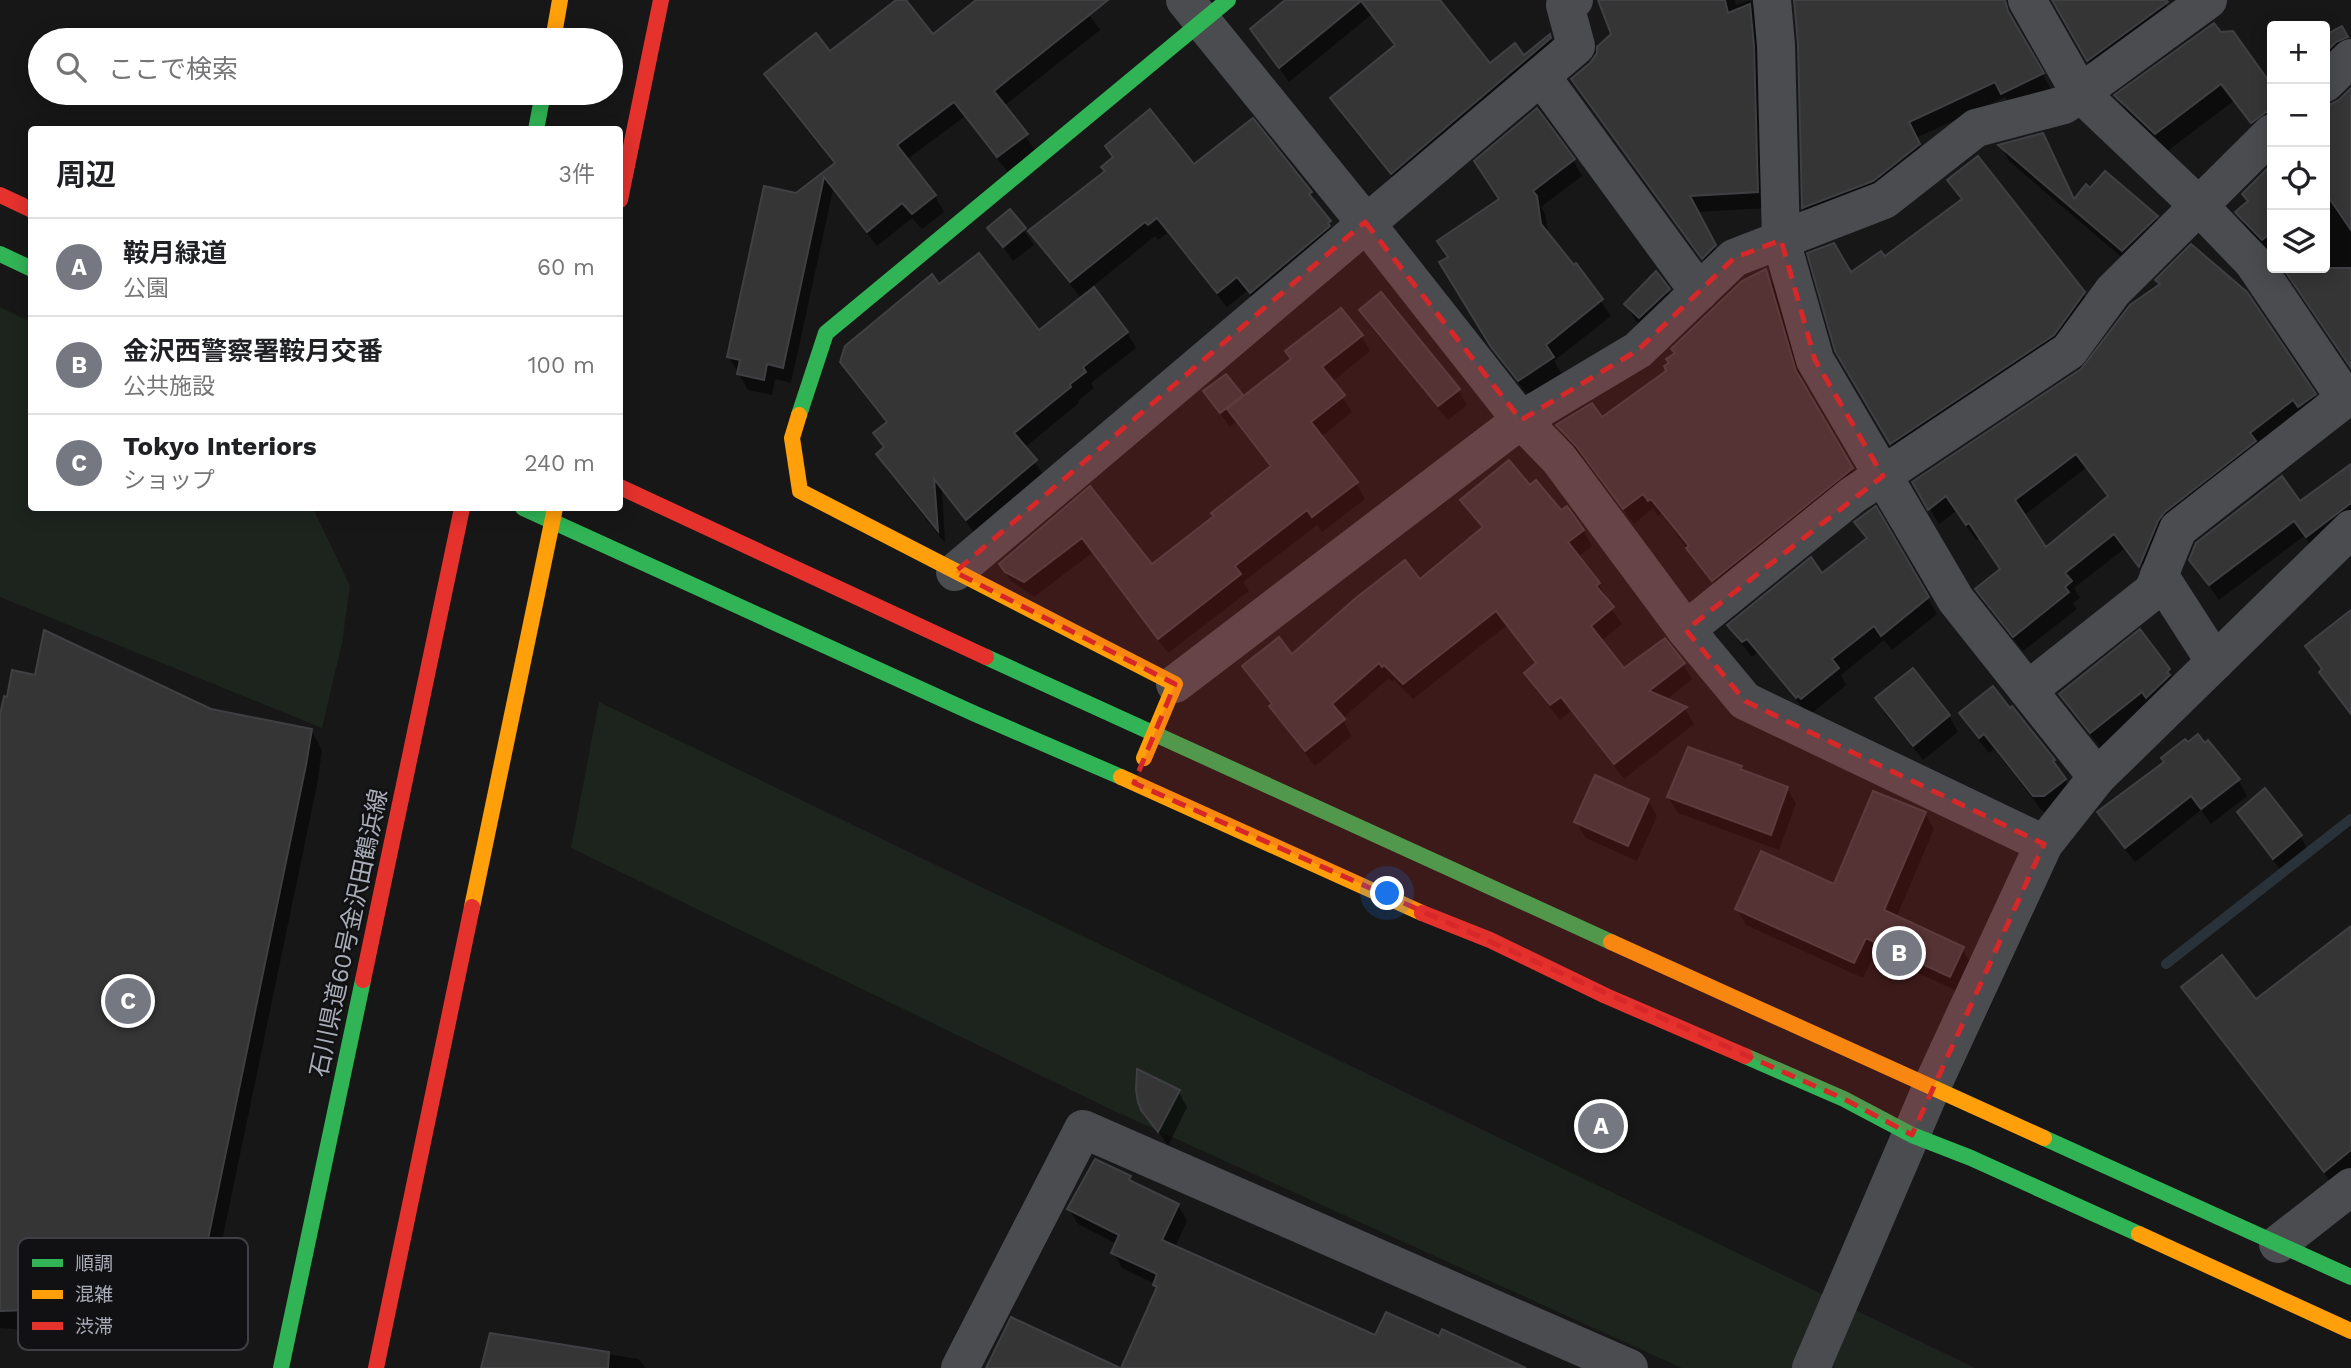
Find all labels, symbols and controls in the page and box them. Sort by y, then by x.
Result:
map controls [2267,21,2330,273]
button: + [2267,21,2330,84]
search box [28,28,623,105]
icon: search [52,48,90,86]
text: ここで検索 [108,54,238,84]
button: − [2267,84,2330,147]
button: locate [2267,147,2330,210]
text: 周辺 [56,157,116,192]
text: 3件 [559,161,595,188]
button: layers [2267,210,2330,273]
text: 鞍月緑道 [123,238,227,268]
text: A [71,254,87,281]
text: 60 m [537,254,595,281]
text: 公園 [123,275,169,302]
text: 金沢西警察署鞍月交番 [123,336,383,366]
text: B [71,352,87,379]
text: 100 m [528,352,595,379]
text: 公共施設 [123,373,215,400]
text: Tokyo Interiors [123,431,317,461]
text: C [71,450,87,477]
text: 240 m [524,450,595,477]
text: ショップ [123,467,215,494]
street label: 石川県道60号金沢田鶴浜線 [305,787,393,1079]
your location [1370,876,1404,910]
pin: B [1876,927,1922,979]
pin: C [105,975,151,1027]
pin: A [1578,1100,1624,1152]
legend [18,1238,248,1350]
text: 順調 [75,1252,113,1275]
text: 混雑 [75,1283,113,1306]
text: 渋滞 [75,1315,113,1338]

